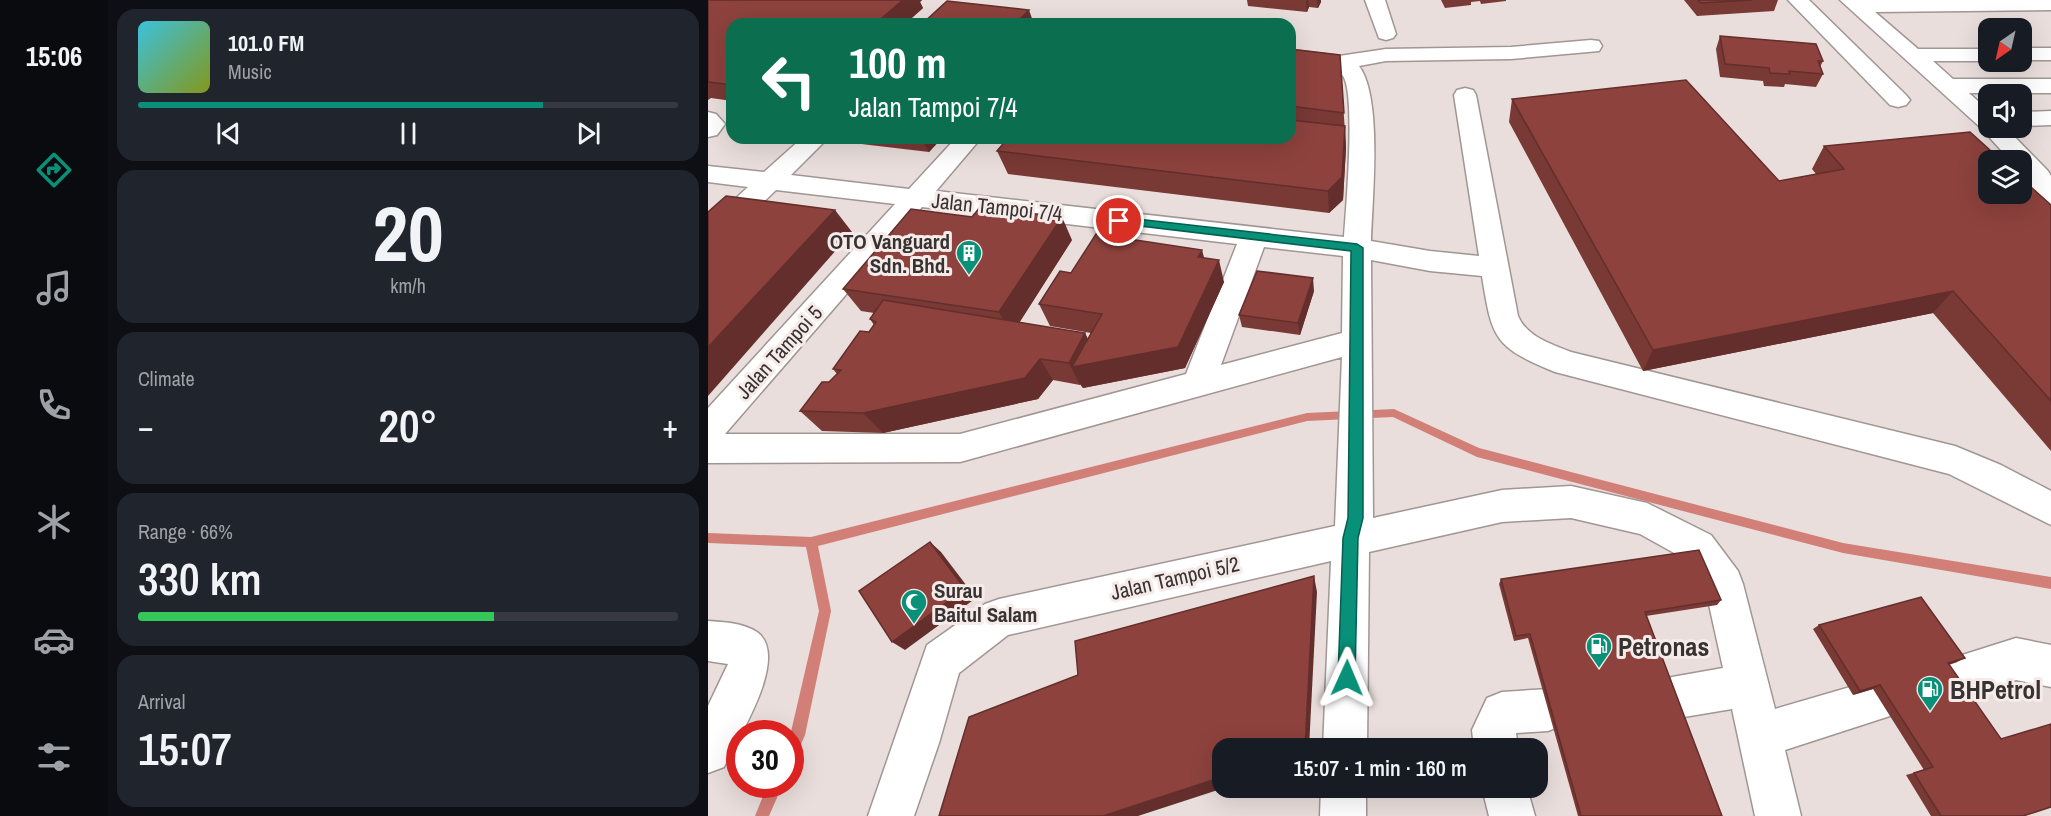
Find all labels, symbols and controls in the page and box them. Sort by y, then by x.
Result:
north arrow [1978,18,2032,72]
map controls [1978,18,2032,204]
text: 101.0 FM [228,28,304,58]
text: 100 m [849,35,947,91]
text: 15:06 [26,38,82,74]
icon: left [750,42,828,120]
text: Music [228,58,272,85]
button: sound [1978,84,2032,138]
text: Jalan Tampoi 7/4 [849,89,1018,125]
icon: previous [212,117,245,150]
icon: pause [392,117,425,150]
icon: next [572,117,605,150]
icon: directions [33,149,75,191]
button: layers [1978,150,2032,204]
text: 20 [372,180,444,285]
street label: Jalan Tampoi 7/4 [930,186,1064,228]
pin [1093,195,1144,246]
icon: arrive [1102,204,1135,237]
place label: OTO Vanguard Sdn. Bhd. [830,227,950,280]
building icon: OTO Vanguard Sdn. Bhd. [954,238,984,276]
icon: music [33,267,75,309]
text: km/h [390,272,426,299]
street label: Jalan Tampoi 5 [729,299,829,405]
text: Climate [138,365,195,392]
icon: phone [33,384,75,426]
text: 20° [378,395,438,456]
text: − [138,404,154,448]
text: + [662,404,678,448]
icon: climate [33,501,75,543]
text: Range · 66% [138,518,233,545]
text: 330 km [138,548,262,609]
street label: Jalan Tampoi 5/2 [1108,549,1242,607]
place label: Surau Baitul Salam [934,576,1037,629]
mosque icon: Surau Baitul Salam [899,587,929,625]
icon: car [33,619,75,661]
place label: Petronas [1618,629,1709,664]
fuel station icon: Petronas [1584,631,1614,669]
position arrow [1315,646,1379,710]
place label: BHPetrol [1950,672,2041,707]
fuel station icon: BHPetrol [1915,674,1945,712]
text: Arrival [138,688,185,715]
text: 15:07 [138,718,232,779]
speed limit sign: 30 [726,720,804,798]
icon: filters [33,736,75,778]
text: 15:07 · 1 min · 160 m [1293,753,1467,783]

